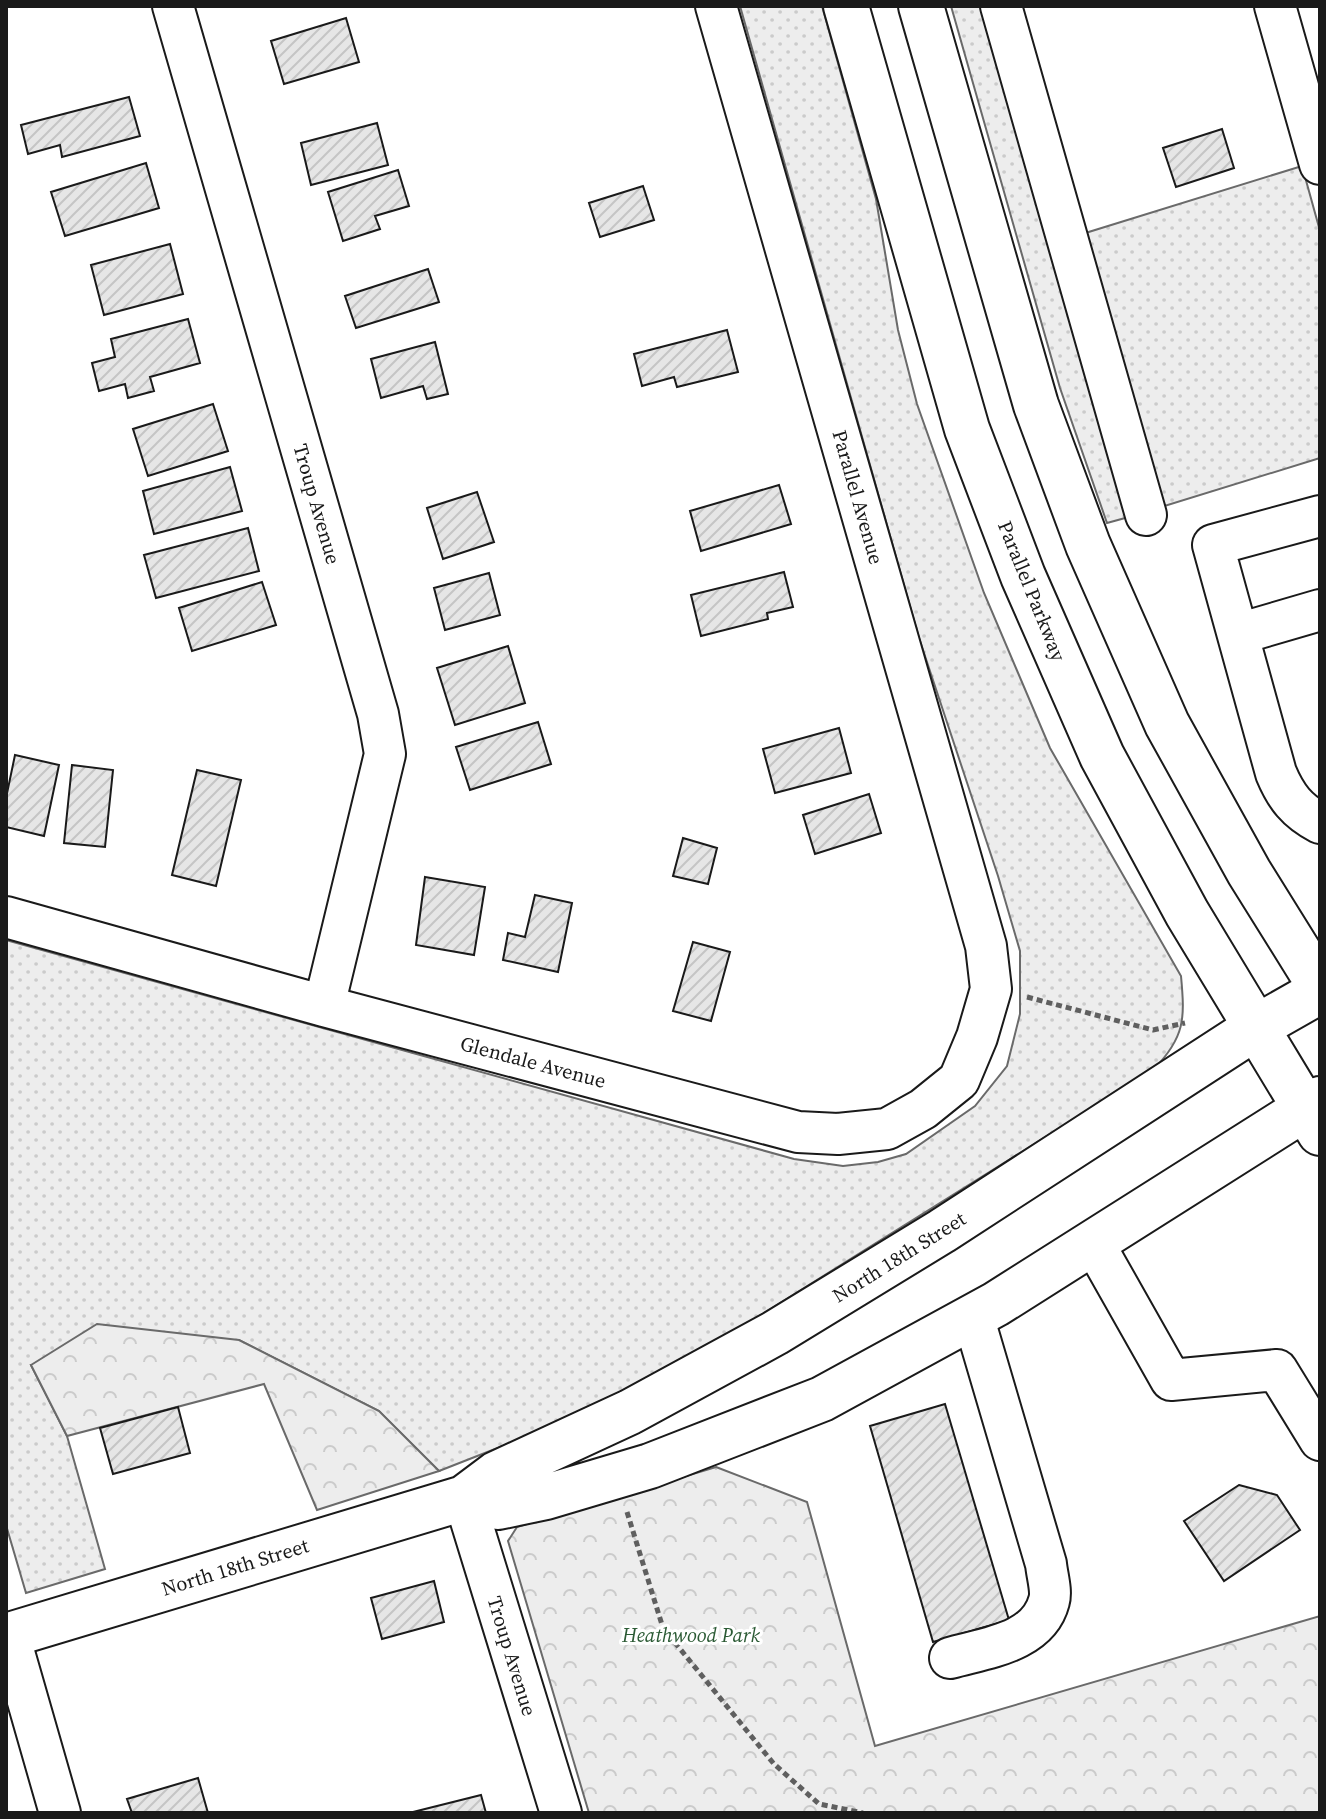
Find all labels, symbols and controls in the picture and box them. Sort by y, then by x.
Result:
street label: Parallel Avenue [825,427,891,567]
street label: Troup Avenue [286,441,348,567]
street label: Parallel Parkway [991,517,1073,666]
street label: Glendale Avenue [457,1029,609,1095]
street label: North 18th Street [827,1204,971,1309]
street label: North 18th Street [158,1531,312,1603]
street label: Troup Avenue [480,1593,544,1719]
park label: Heathwood Park [621,1621,760,1649]

